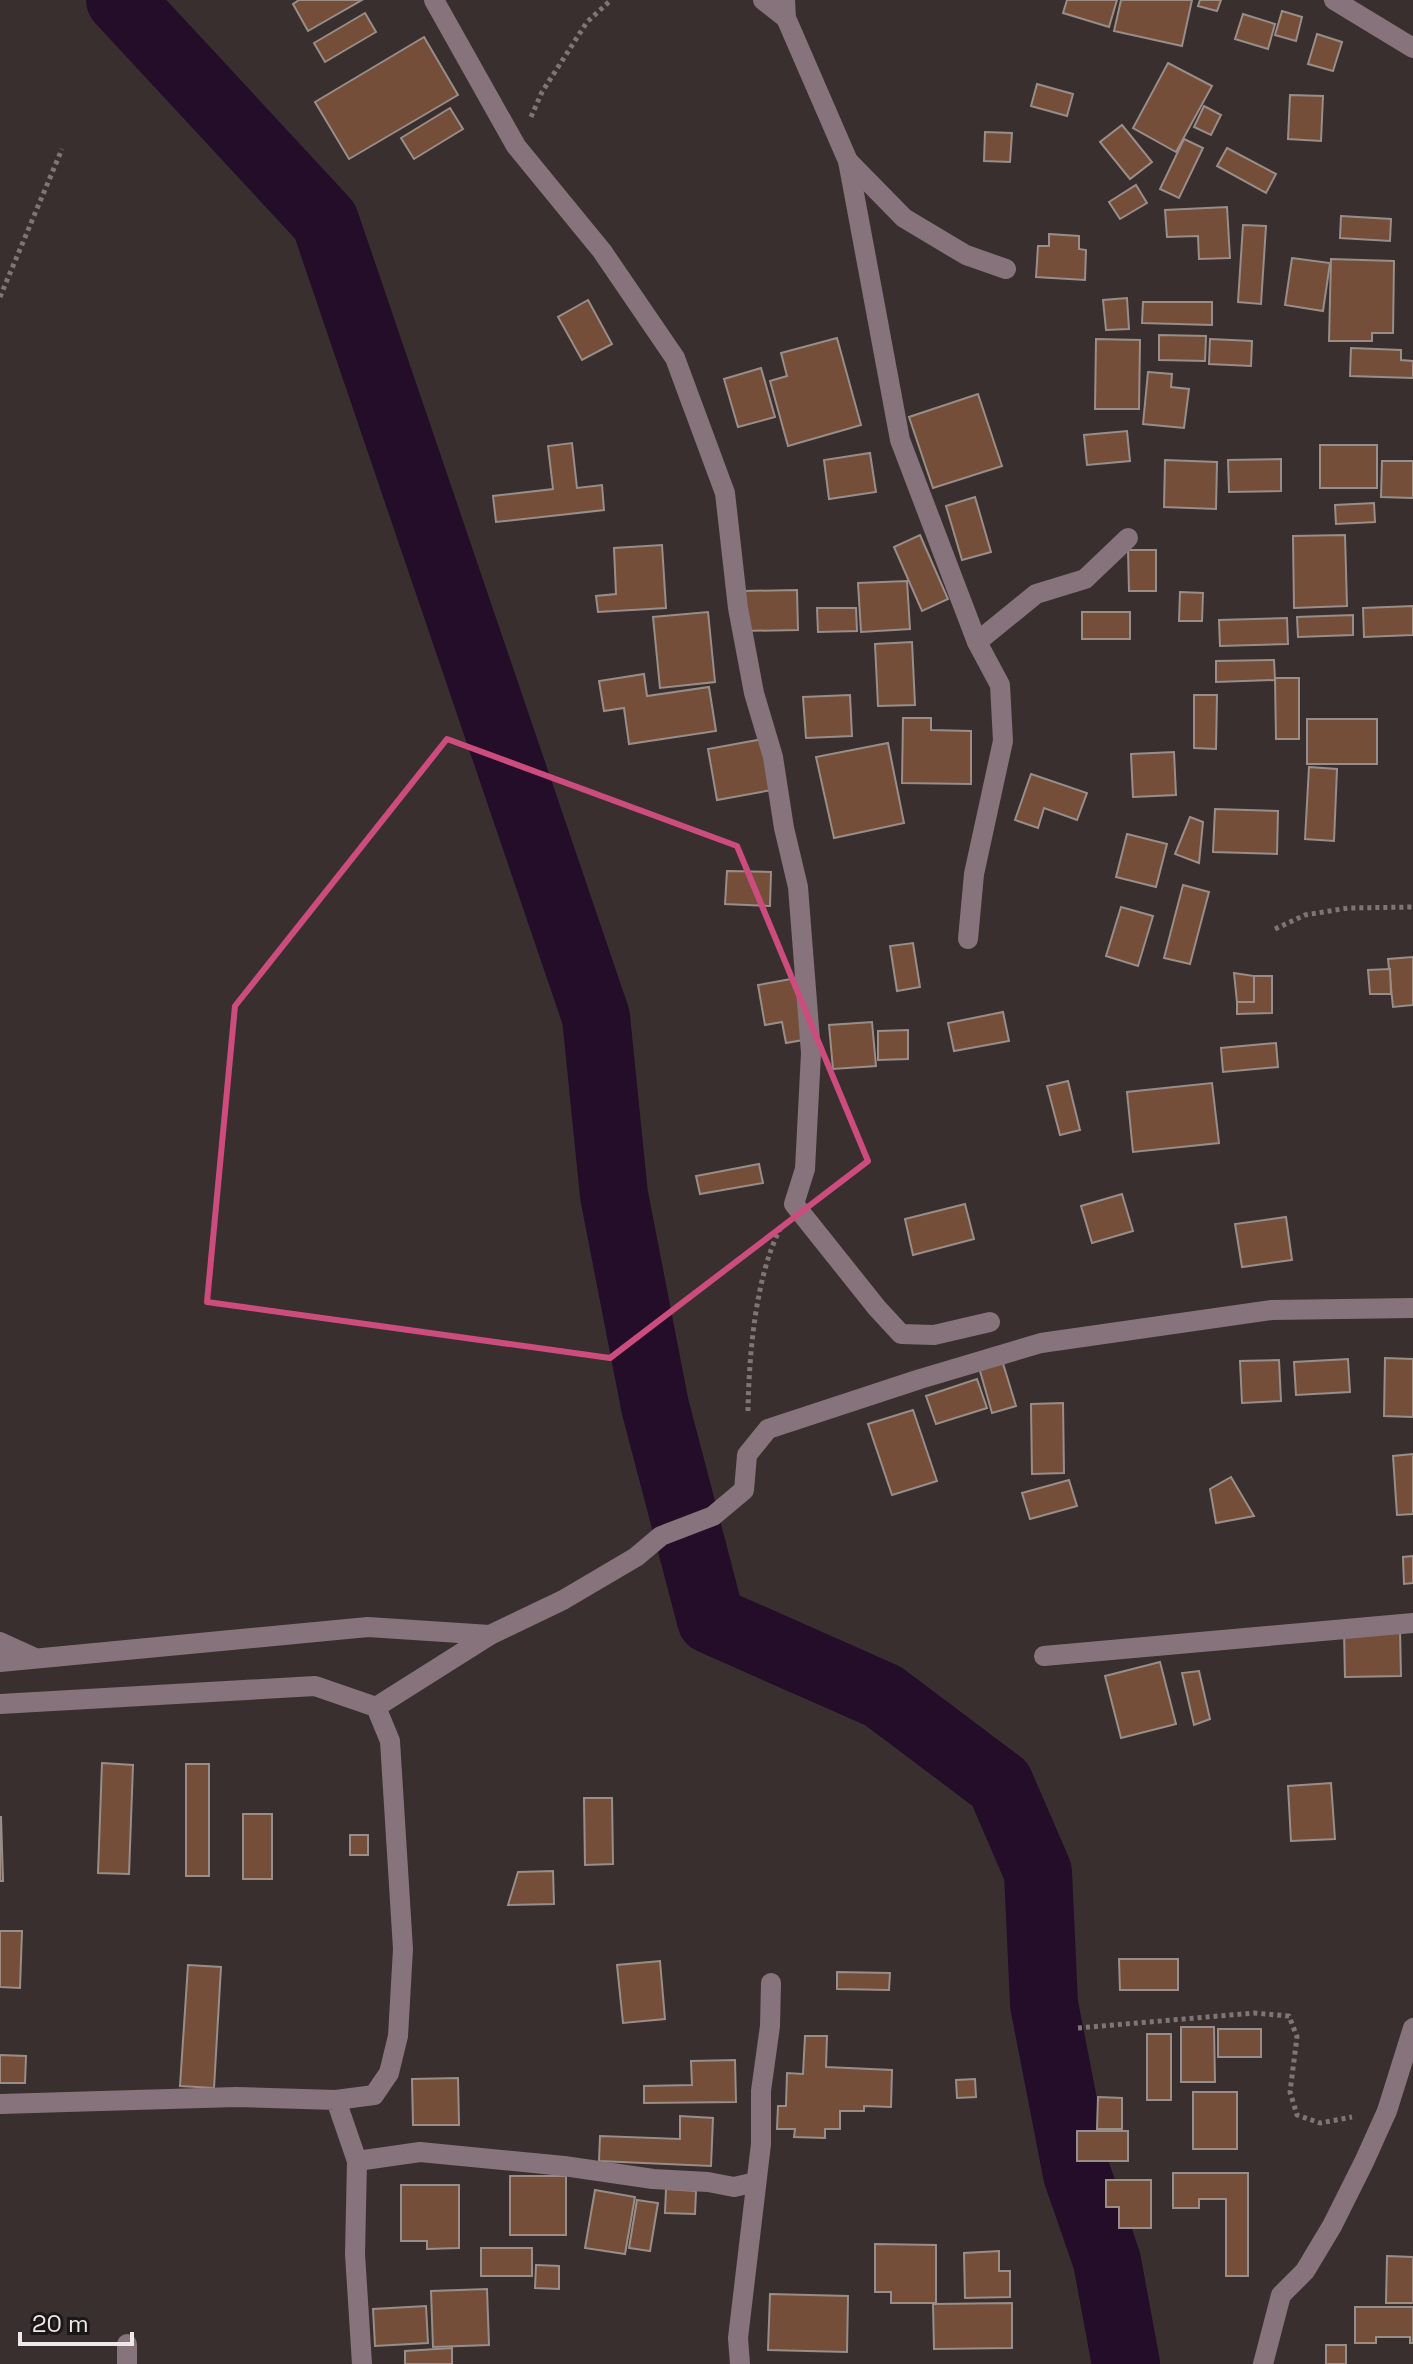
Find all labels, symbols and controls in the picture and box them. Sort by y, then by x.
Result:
scale bar [20,2296,132,2346]
text: 20 m [32,2308,89,2339]

